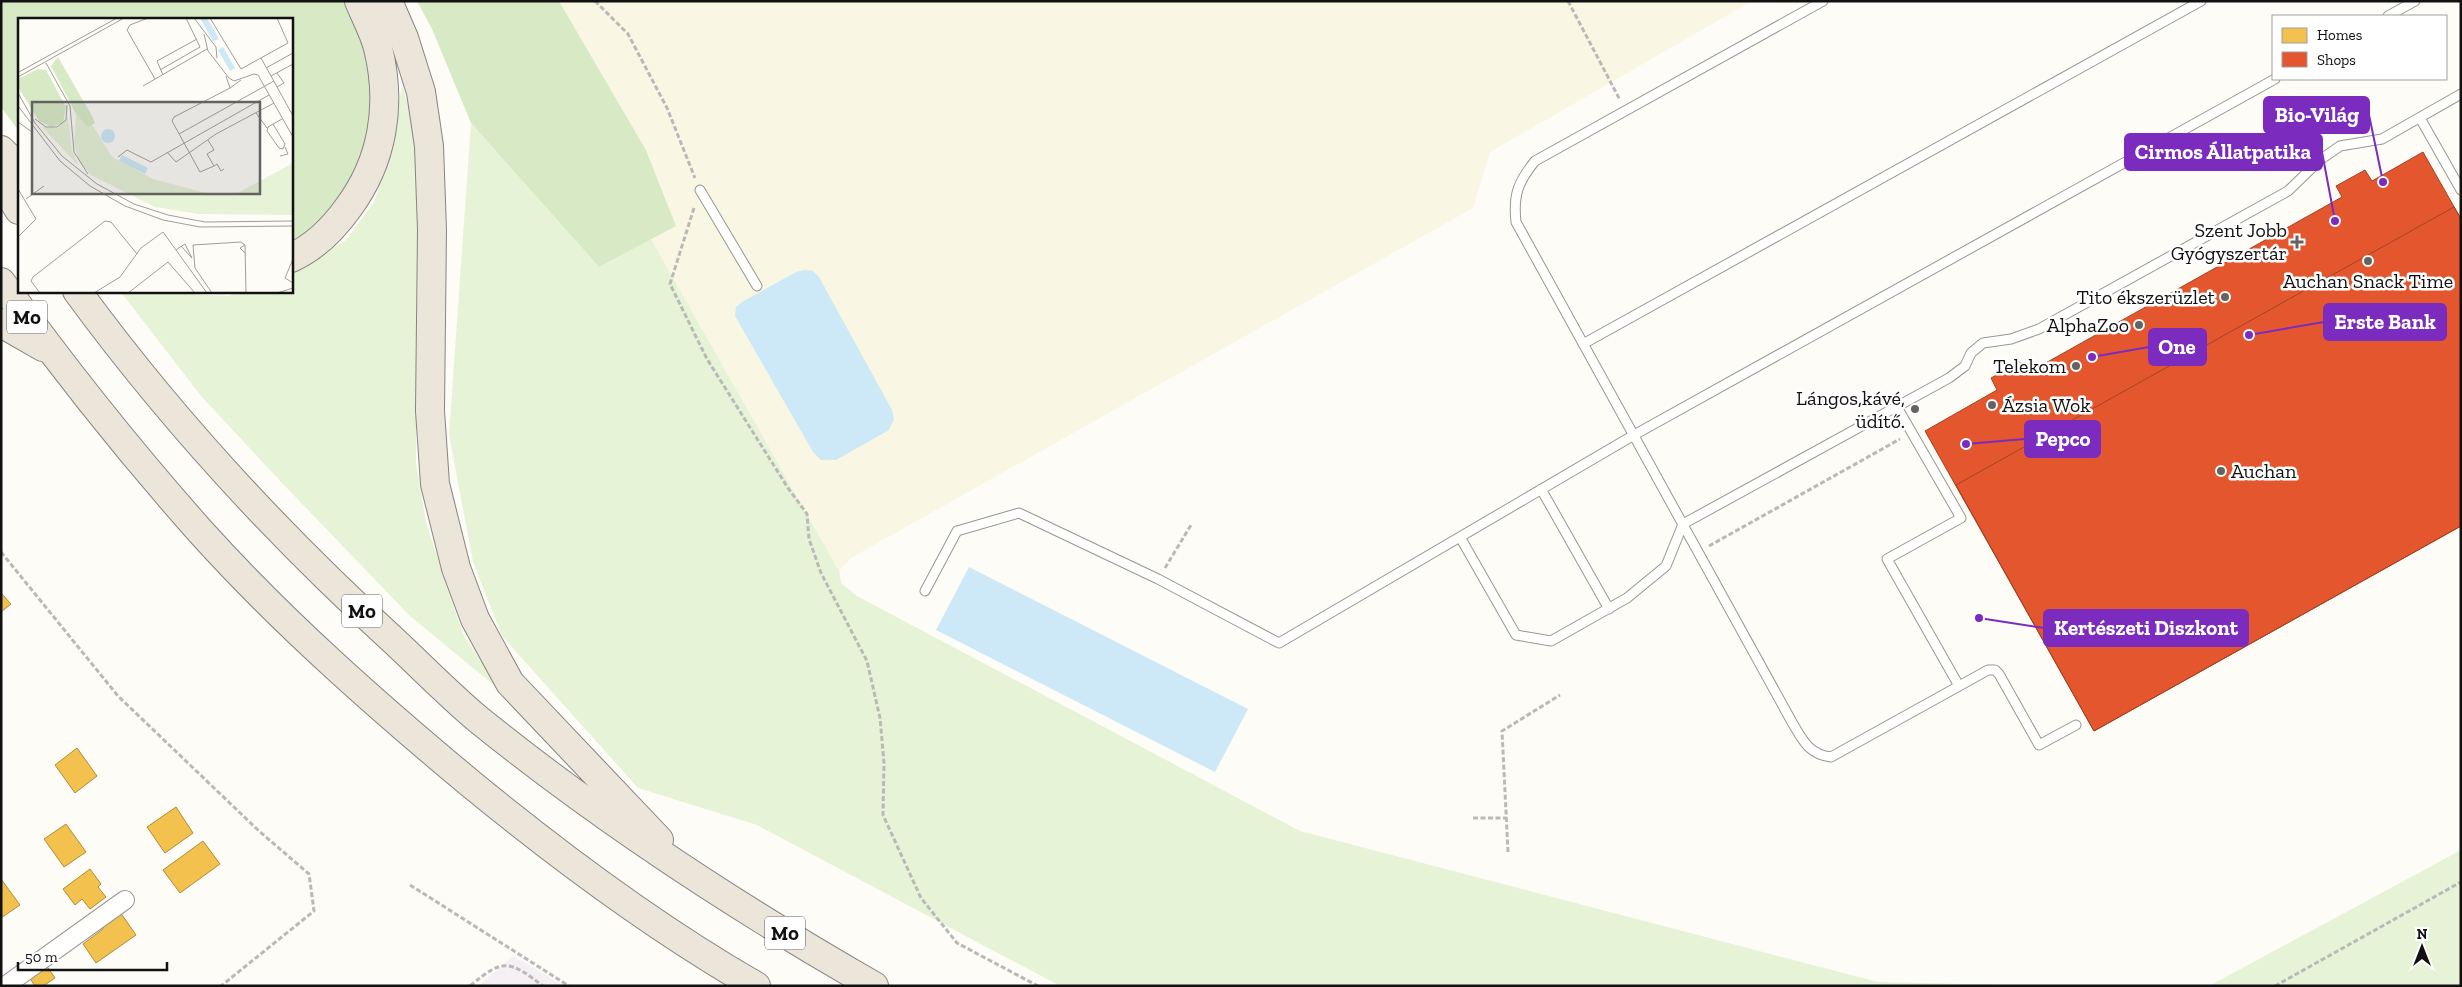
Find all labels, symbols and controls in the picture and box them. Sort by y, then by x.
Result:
legend [2272,15,2447,80]
inset map [18,18,292,292]
text: Homes [2317,26,2362,44]
text: Shops [2317,51,2356,69]
callout: Bio-Világ [2264,97,2369,133]
text: Bio-Világ [2275,102,2359,127]
callout: Cirmos Állatpatika [2125,134,2322,170]
text: Cirmos Állatpatika [2135,139,2312,164]
place label: Szent Jobb Gyógyszertár [2171,218,2287,265]
marker: Szent Jobb Gyógyszertár [2291,236,2303,248]
marker: Auchan Snack Time [2362,255,2374,267]
place label: Auchan Snack Time [2283,269,2453,293]
place label: Tito ékszerüzlet [2076,285,2216,309]
marker: Tito ékszerüzlet [2219,291,2231,303]
road number: M0 [7,300,47,334]
callout: Erste Bank [2324,304,2446,340]
text: Erste Bank [2334,309,2436,334]
place label: AlphaZoo [2047,313,2129,337]
marker: AlphaZoo [2133,319,2145,331]
callout: One [2149,329,2206,365]
text: One [2158,334,2196,359]
place label: Telekom [1993,354,2067,378]
marker: Telekom [2070,360,2082,372]
place label: Lángos,kávé, üdítő. [1796,386,1905,433]
place label: Ázsia Wok [2002,393,2091,417]
marker: Ázsia Wok [1986,399,1998,411]
marker: Lángos,kávé, üdítő. [1909,403,1921,415]
callout: Pepco [2025,421,2100,457]
text: Pepco [2035,426,2091,451]
place label: Auchan [2231,459,2297,483]
marker: Auchan [2215,465,2227,477]
road number: M0 [342,594,382,628]
callout: Kertészeti Diszkont [2044,610,2248,646]
text: Kertészeti Diszkont [2054,615,2239,640]
road number: M0 [765,916,805,950]
north arrow [2397,922,2447,972]
text: N [2417,926,2428,943]
scale bar [18,940,166,972]
text: 50 m [25,948,58,966]

